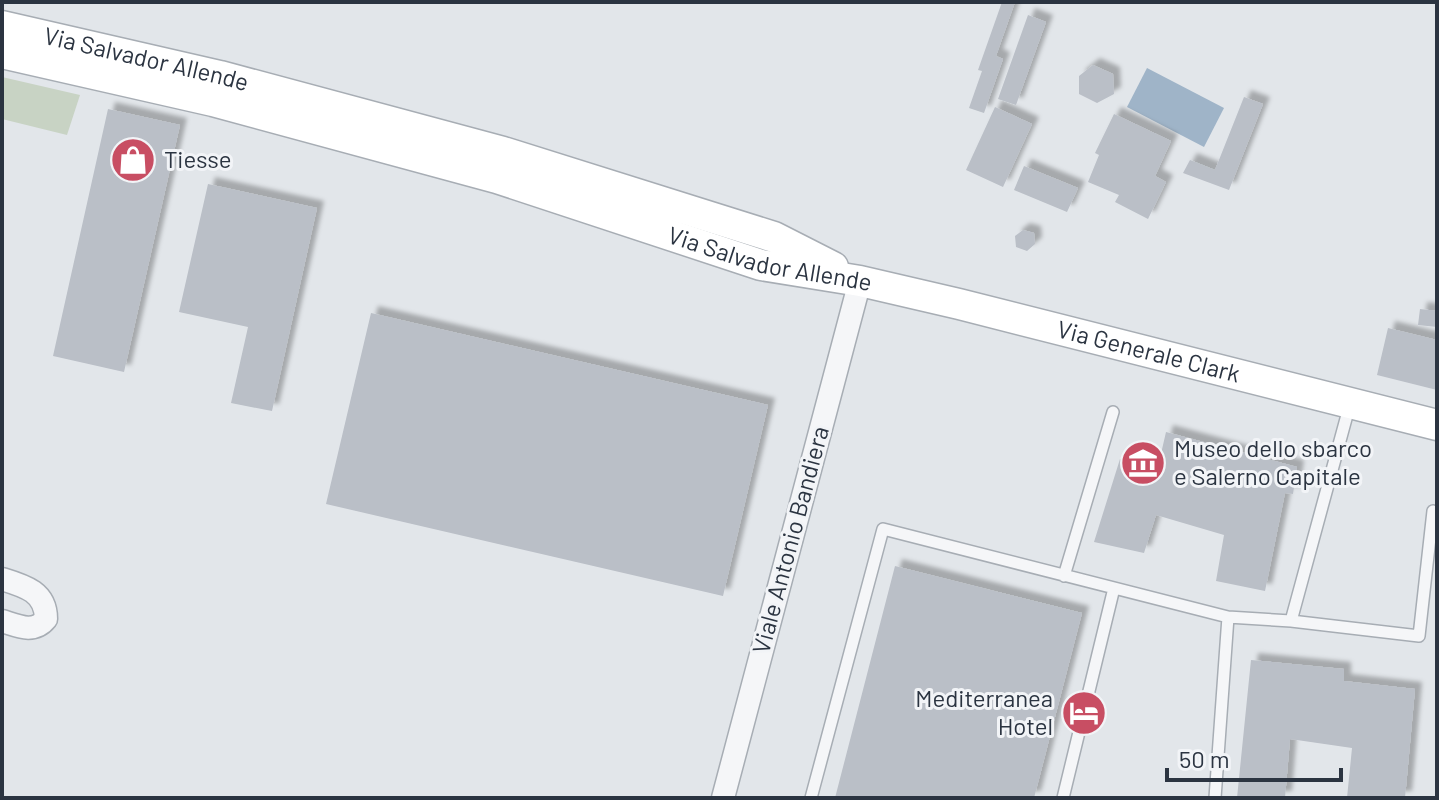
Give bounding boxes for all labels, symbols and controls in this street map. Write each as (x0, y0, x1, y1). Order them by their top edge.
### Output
street label: Via Salvador Allende (41, 20, 252, 96)
shop icon: Tiesse (109, 136, 157, 184)
place label: Tiesse (164, 144, 232, 173)
street label: Via Salvador Allende (665, 219, 875, 296)
street label: Via Generale Clark (1054, 313, 1243, 388)
street label: Viale Antonio Bandiera (745, 423, 834, 657)
place label: Museo dello sbarco e Salerno Capitale (1174, 433, 1372, 490)
museum icon: Museo dello sbarco e Salerno Capitale (1119, 439, 1167, 487)
place label: Mediterranea Hotel (915, 683, 1053, 740)
hotel icon: Mediterranea Hotel (1060, 689, 1108, 737)
scale bar (1167, 732, 1341, 782)
text: 50 m (1179, 744, 1230, 773)

